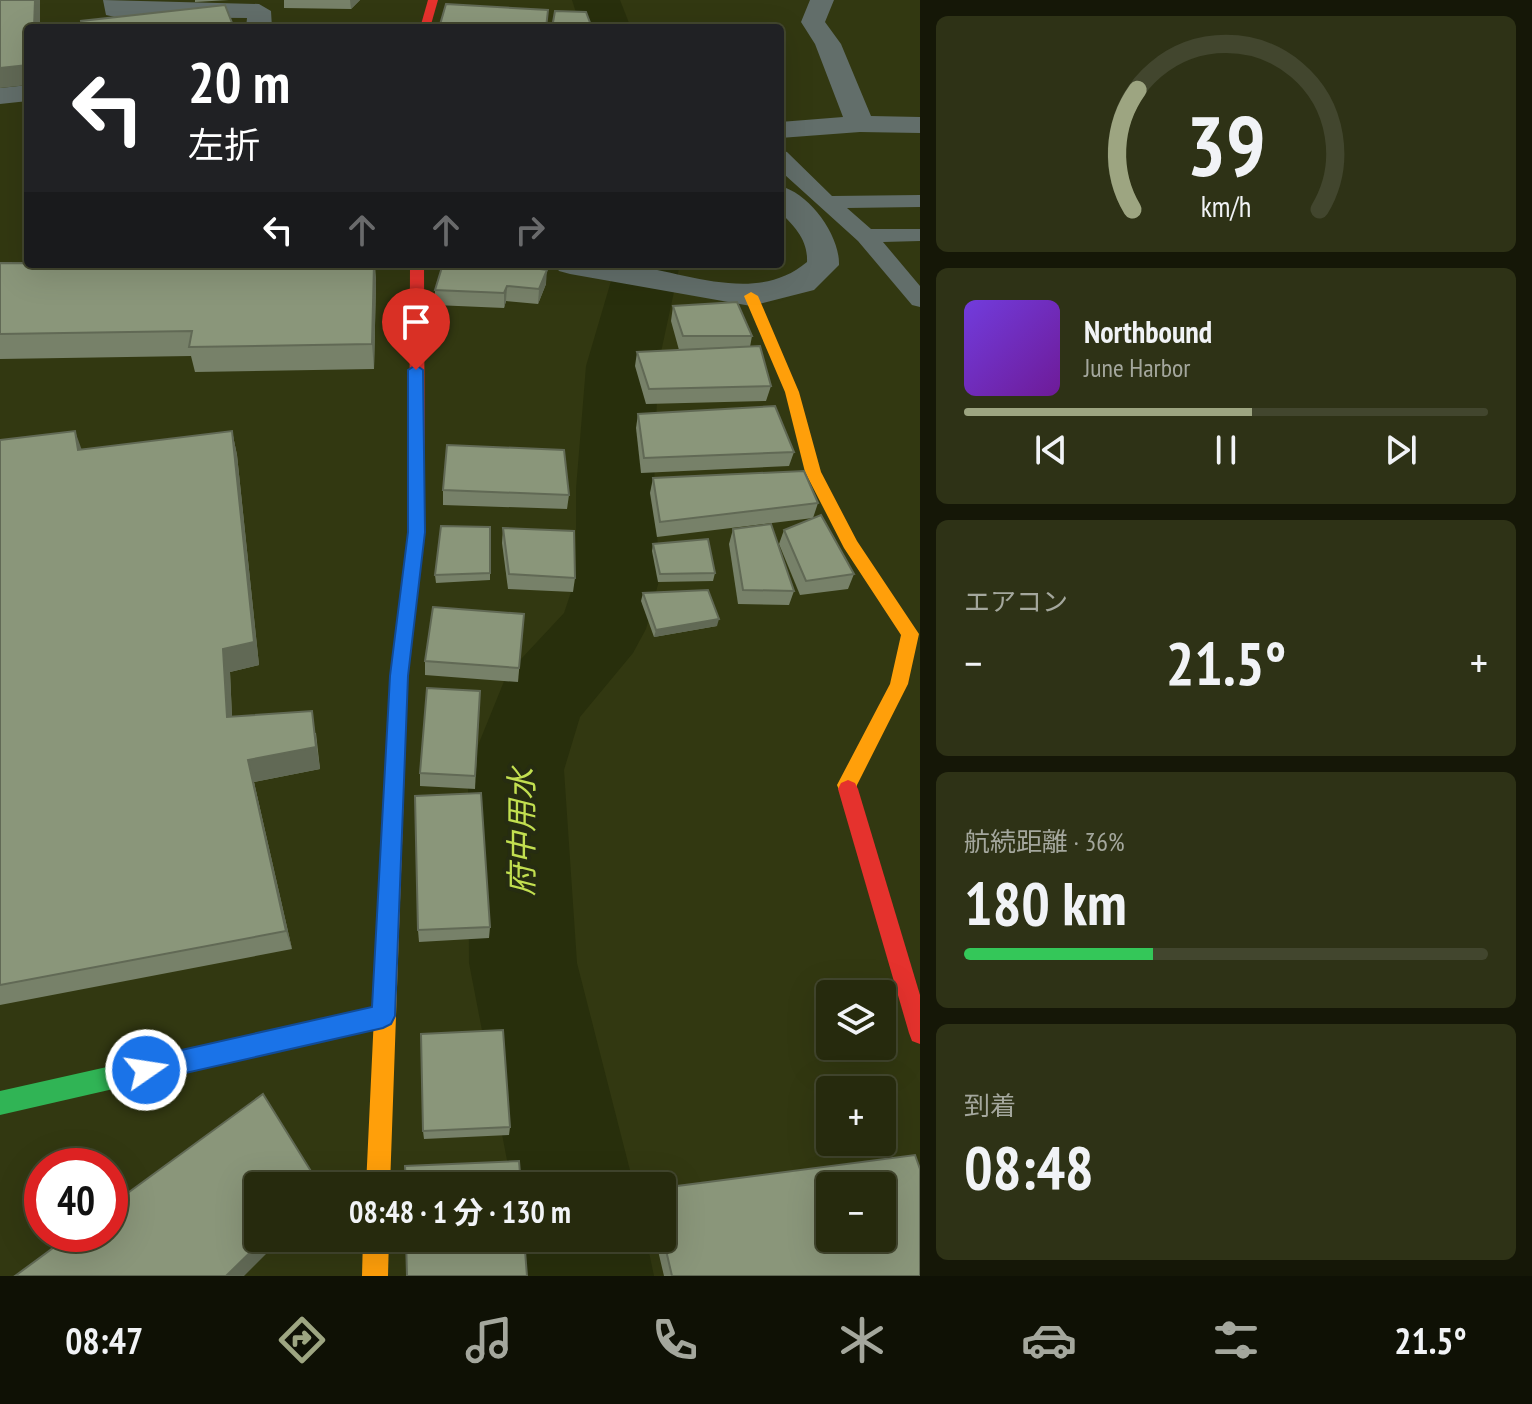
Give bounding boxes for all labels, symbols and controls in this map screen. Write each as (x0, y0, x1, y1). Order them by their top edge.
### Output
text: 20 m (188, 46, 290, 118)
icon: left (56, 56, 160, 160)
text: 39 (1186, 91, 1266, 199)
text: 左折 (188, 121, 260, 168)
text: km/h (1201, 188, 1251, 225)
icon: left (256, 208, 300, 252)
icon: ahead (340, 208, 384, 252)
icon: ahead (424, 208, 468, 252)
icon: right (508, 208, 552, 252)
pin (382, 288, 450, 370)
icon: arrive (394, 300, 438, 344)
text: Northbound (1084, 312, 1212, 351)
text: June Harbor (1084, 351, 1190, 384)
icon: previous (1029, 428, 1073, 472)
icon: pause (1204, 428, 1248, 472)
icon: next (1379, 428, 1423, 472)
text: エアコン (964, 585, 1068, 618)
text: 21.5° (1166, 624, 1286, 702)
text: − (964, 634, 982, 691)
text: + (1470, 634, 1488, 691)
water label: 府中用水 (500, 765, 542, 896)
text: 航続距離 · 36% (964, 825, 1125, 858)
text: 180 km (964, 864, 1127, 942)
map controls (816, 980, 896, 1252)
button: layers (816, 980, 896, 1060)
position arrow (104, 1028, 188, 1112)
button: + (816, 1076, 896, 1156)
text: 到着 (964, 1089, 1016, 1122)
text: 08:48 (964, 1128, 1094, 1206)
speed limit sign: 40 (24, 1148, 128, 1252)
button: − (816, 1172, 896, 1252)
text: 08:48 · 1 分 · 130 m (349, 1192, 571, 1231)
icon: directions (274, 1312, 330, 1368)
icon: music (461, 1312, 517, 1368)
icon: phone (647, 1312, 703, 1368)
icon: climate (834, 1312, 890, 1368)
icon: car (1021, 1312, 1077, 1368)
icon: filters (1208, 1312, 1264, 1368)
text: 08:47 (65, 1317, 143, 1364)
text: 21.5° (1394, 1317, 1467, 1364)

